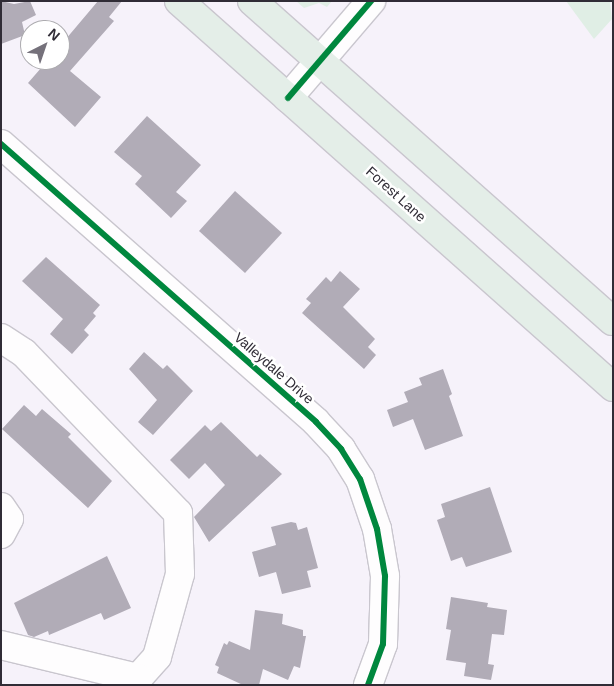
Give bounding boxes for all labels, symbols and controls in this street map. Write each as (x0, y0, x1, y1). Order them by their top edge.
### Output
north arrow (20, 20, 70, 70)
text: N (45, 25, 63, 44)
street label: Forest Lane (363, 163, 429, 225)
street label: Valleydale Drive (231, 329, 317, 407)

